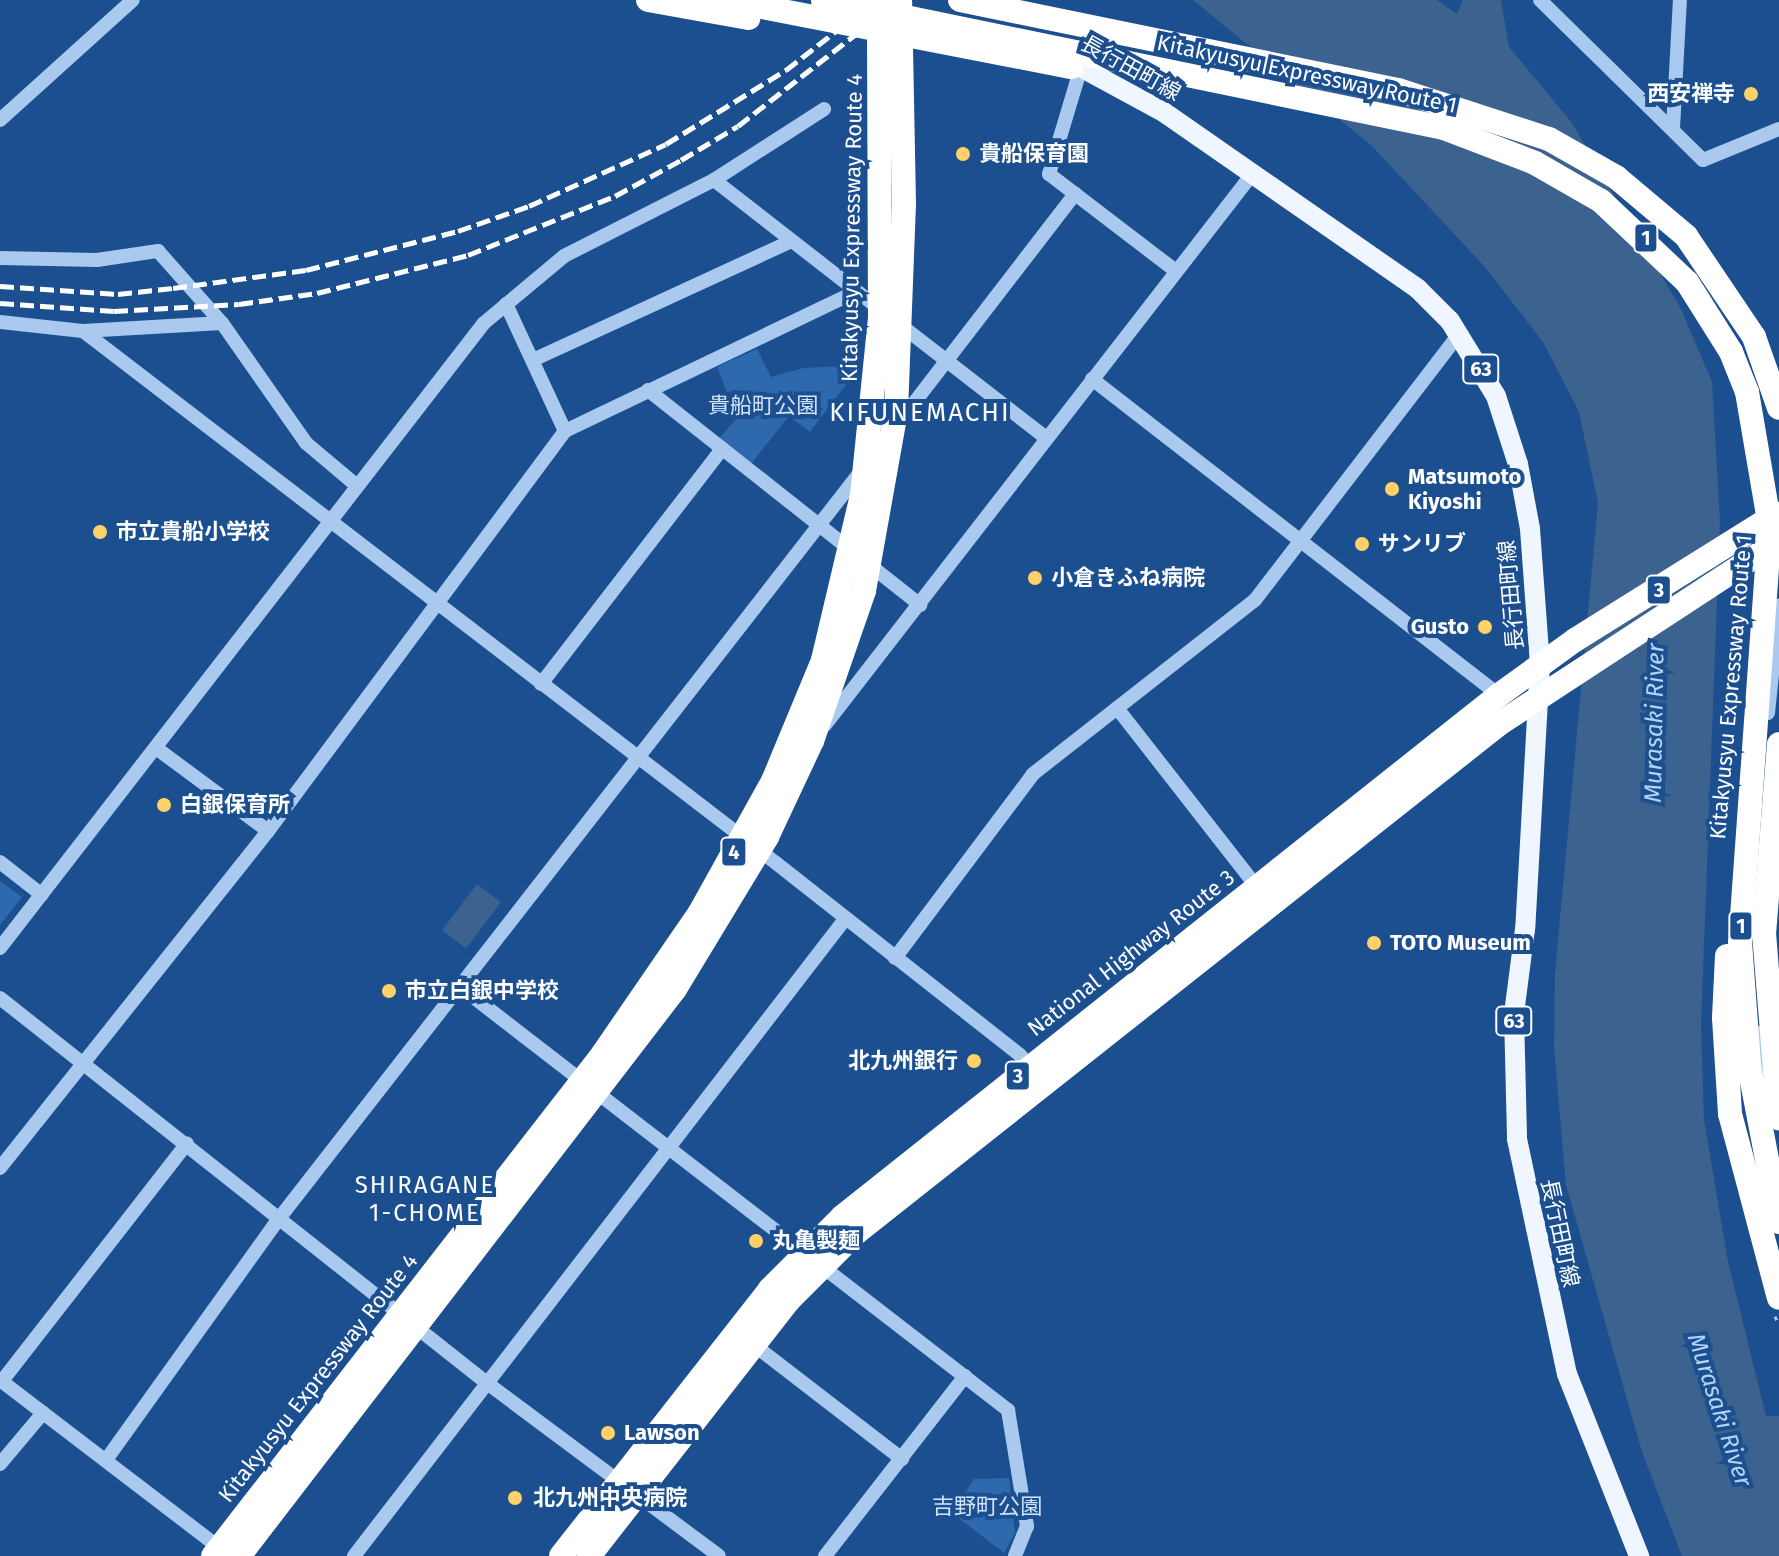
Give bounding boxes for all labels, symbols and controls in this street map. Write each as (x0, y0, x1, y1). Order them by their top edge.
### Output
street label: Kitakyusyu Expressway Route 1 (1155, 29, 1459, 119)
street label: 長行田町線 (1076, 30, 1186, 106)
street label: Kitakyusyu Expressway Route 4 (836, 74, 868, 382)
place label: 西安禅寺 (1647, 81, 1735, 107)
marker: 西安禅寺 (1742, 85, 1760, 103)
place label: 貴船保育園 (979, 141, 1089, 167)
marker: 貴船保育園 (954, 145, 972, 163)
road number: 1 (1632, 222, 1660, 254)
road number: 63 (1461, 353, 1501, 385)
park label: 貴船町公園 (708, 393, 818, 419)
district label: KIFUNEMACHI (829, 397, 1011, 429)
place label: Matsumoto Kiyoshi (1408, 463, 1521, 514)
marker: Matsumoto Kiyoshi (1383, 480, 1401, 498)
place label: 市立貴船小学校 (116, 519, 270, 545)
marker: 市立貴船小学校 (91, 523, 109, 541)
place label: サンリブ (1378, 531, 1466, 557)
street label: Kitakyusyu Expressway Route 1 (1705, 533, 1757, 841)
marker: サンリブ (1353, 535, 1371, 553)
street label: 長行田町線 (1493, 539, 1529, 651)
place label: 小倉きふね病院 (1051, 565, 1205, 591)
marker: 小倉きふね病院 (1026, 569, 1044, 587)
road number: 3 (1645, 574, 1673, 606)
place label: Gusto (1411, 614, 1469, 640)
marker: Gusto (1476, 618, 1494, 636)
water label: Murasaki River (1639, 643, 1671, 803)
place label: 白銀保育所 (180, 792, 290, 818)
marker: 白銀保育所 (155, 796, 173, 814)
road number: 4 (720, 836, 748, 868)
street label: National Highway Route 3 (1022, 864, 1240, 1042)
road number: 1 (1727, 910, 1755, 942)
place label: TOTO Museum (1390, 930, 1531, 956)
marker: TOTO Museum (1365, 934, 1383, 952)
place label: 市立白銀中学校 (405, 978, 559, 1004)
marker: 市立白銀中学校 (380, 982, 398, 1000)
road number: 63 (1494, 1005, 1534, 1037)
place label: 北九州銀行 (848, 1048, 958, 1074)
marker: 北九州銀行 (965, 1052, 983, 1070)
road number: 3 (1004, 1060, 1032, 1092)
district label: SHIRAGANE 1-CHOME (355, 1172, 495, 1228)
street label: 長行田町線 (1536, 1176, 1584, 1290)
place label: 丸亀製麺 (772, 1228, 860, 1254)
marker: 丸亀製麺 (747, 1232, 765, 1250)
street label: Kitakyusyu Expressway Route 4 (213, 1248, 423, 1508)
water label: Murasaki River (1681, 1330, 1757, 1490)
place label: Lawson (624, 1420, 700, 1446)
marker: Lawson (599, 1424, 617, 1442)
place label: 北九州中央病院 (533, 1485, 687, 1511)
marker: 北九州中央病院 (504, 1487, 526, 1509)
park label: 吉野町公園 (932, 1494, 1042, 1520)

